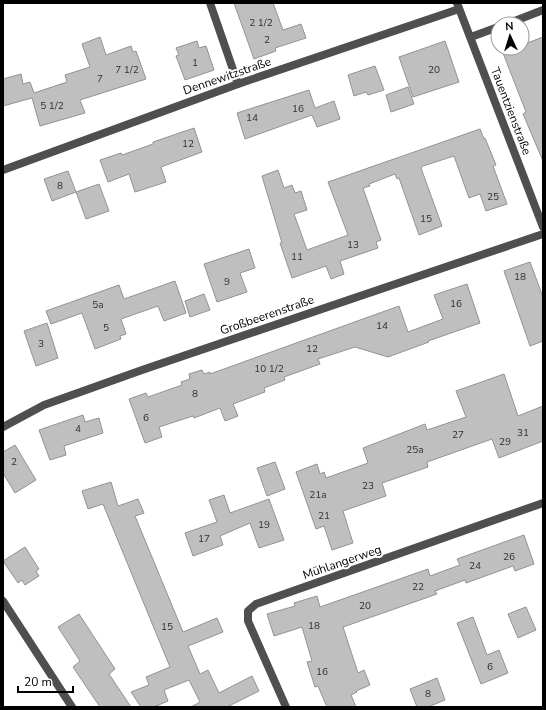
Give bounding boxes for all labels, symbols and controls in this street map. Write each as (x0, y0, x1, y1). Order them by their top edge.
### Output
house number: 2 1/2 (249, 16, 273, 30)
north arrow (490, 16, 530, 56)
text: N (505, 19, 514, 34)
house number: 2 (264, 33, 270, 47)
street label: Dennewitzstraße (181, 53, 273, 99)
house number: 1 (192, 56, 198, 70)
house number: 7 1/2 (115, 63, 139, 77)
house number: 20 (428, 63, 440, 77)
street label: Tauentzienstraße (487, 65, 535, 157)
house number: 7 (97, 72, 103, 86)
house number: 5 1/2 (40, 99, 64, 113)
house number: 16 (292, 102, 304, 116)
house number: 14 (246, 111, 258, 125)
house number: 12 (182, 137, 194, 151)
house number: 8 (57, 179, 63, 193)
house number: 25 (487, 190, 499, 204)
house number: 15 (420, 212, 432, 226)
house number: 13 (347, 238, 359, 252)
house number: 11 (291, 250, 303, 264)
house number: 18 (514, 270, 526, 284)
house number: 9 (224, 275, 230, 289)
street label: Großbeerenstraße (218, 291, 316, 339)
house number: 16 (450, 297, 462, 311)
house number: 5a (92, 298, 104, 312)
house number: 14 (376, 319, 388, 333)
house number: 5 (103, 321, 109, 335)
house number: 3 (38, 337, 44, 351)
house number: 12 (306, 342, 318, 356)
house number: 10 1/2 (254, 362, 284, 376)
house number: 8 (192, 387, 198, 401)
house number: 6 (143, 411, 149, 425)
house number: 4 (75, 422, 81, 436)
house number: 31 (517, 426, 529, 440)
house number: 27 (452, 428, 464, 442)
house number: 29 (499, 435, 511, 449)
house number: 25a (406, 443, 424, 457)
house number: 2 (11, 455, 17, 469)
house number: 23 (362, 479, 374, 493)
house number: 21a (309, 488, 327, 502)
house number: 21 (318, 509, 330, 523)
house number: 19 (258, 518, 270, 532)
house number: 17 (198, 532, 210, 546)
street label: Mühlangerweg (301, 541, 383, 583)
house number: 26 (503, 550, 515, 564)
house number: 24 (469, 559, 481, 573)
house number: 22 (412, 580, 424, 594)
house number: 20 (359, 599, 371, 613)
house number: 18 (308, 619, 320, 633)
house number: 15 (161, 620, 173, 634)
house number: 6 (487, 660, 493, 674)
house number: 16 (316, 665, 328, 679)
scale bar (18, 668, 73, 694)
text: 20 m (24, 674, 52, 690)
house number: 8 (425, 687, 431, 701)

